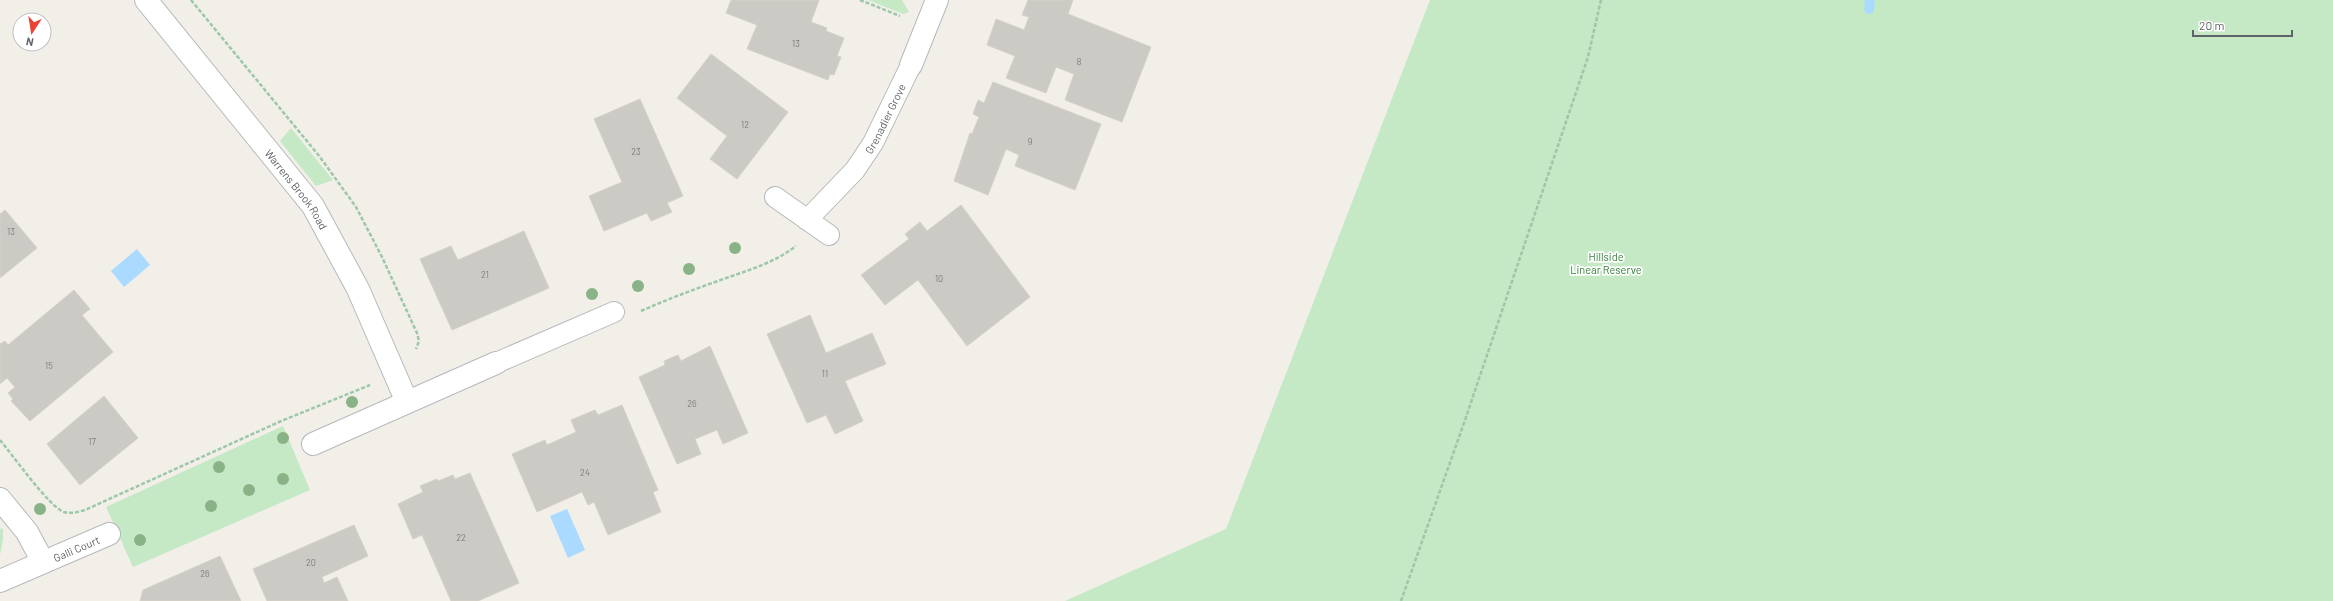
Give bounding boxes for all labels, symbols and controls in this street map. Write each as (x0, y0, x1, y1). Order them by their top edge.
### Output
north arrow (12, 12, 52, 52)
scale bar (2193, 12, 2292, 38)
text: 20 m (2199, 18, 2225, 32)
text: N (25, 35, 35, 49)
house number: 13 (792, 38, 800, 49)
house number: 8 (1077, 56, 1082, 67)
street label: Grenadier Grove (861, 81, 908, 156)
house number: 12 (741, 119, 749, 130)
house number: 9 (1028, 136, 1033, 147)
street label: Warrens Brook Road (263, 146, 331, 231)
house number: 23 (631, 146, 641, 157)
house number: 13 (7, 226, 15, 237)
park label: Hillside Linear Reserve (1570, 250, 1642, 276)
house number: 21 (481, 269, 489, 280)
house number: 10 (935, 273, 943, 284)
house number: 15 (45, 360, 53, 371)
house number: 11 (822, 368, 828, 379)
house number: 26 (687, 398, 697, 409)
house number: 17 (88, 436, 96, 447)
house number: 24 (580, 467, 590, 478)
street label: Galli Court (51, 532, 101, 564)
house number: 22 (456, 532, 466, 543)
house number: 20 (306, 557, 316, 568)
house number: 26 (200, 568, 210, 579)

